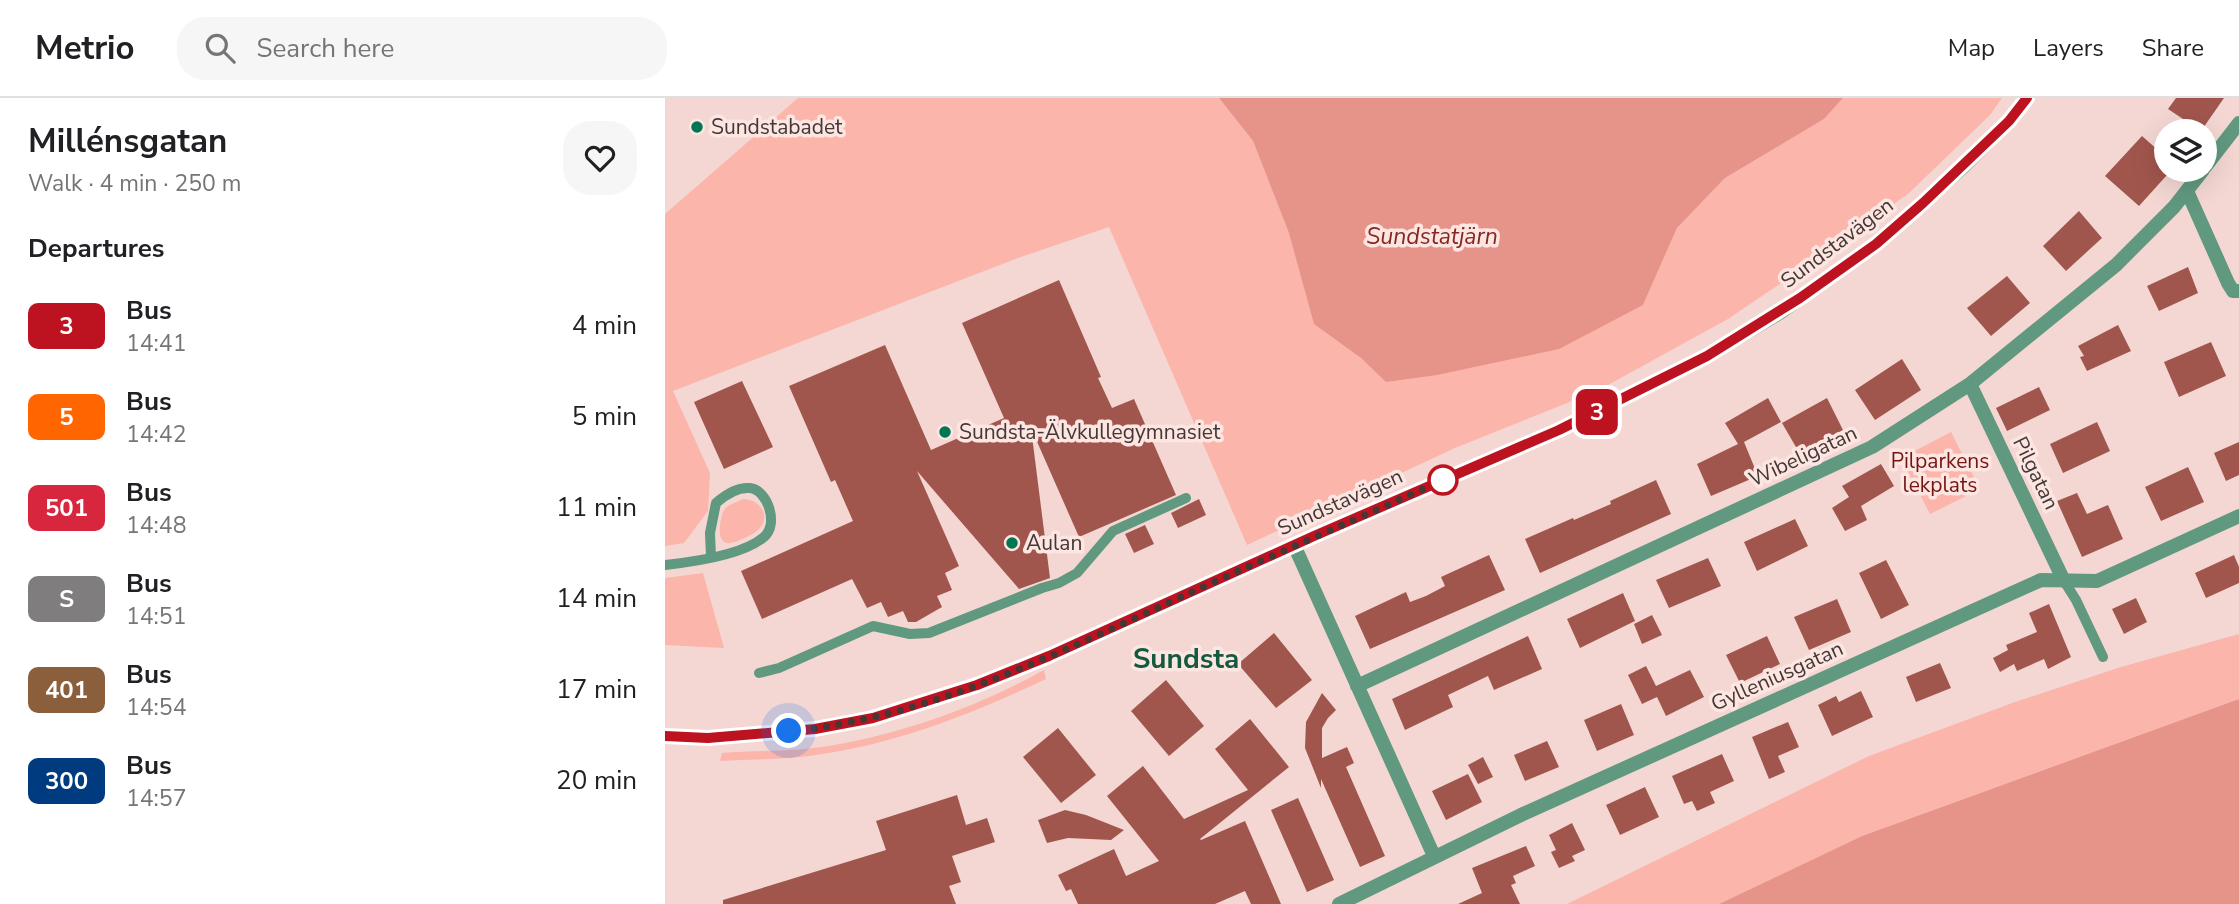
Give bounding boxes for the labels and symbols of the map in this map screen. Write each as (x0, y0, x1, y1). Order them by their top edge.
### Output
place label: Sundstabadet (711, 113, 843, 141)
marker: Sundstabadet (689, 119, 705, 135)
street label: Sundstavägen (1775, 191, 1899, 295)
water label: Sundstatjärn (1366, 221, 1498, 252)
line badge: 3 (1574, 389, 1620, 435)
place label: Sundsta-Älvkullegymnasiet (959, 418, 1221, 446)
street label: Wibeligatan (1744, 419, 1862, 493)
marker: Sundsta-Älvkullegymnasiet (937, 424, 953, 440)
street label: Pilgatan (2006, 432, 2066, 514)
park label: Pilparkens lekplats (1891, 447, 1989, 499)
street label: Sundstavägen (1273, 462, 1407, 542)
unlabelled marker (1428, 465, 1458, 495)
place label: Aulan (1026, 529, 1082, 557)
marker: Aulan (1004, 535, 1020, 551)
street label: Gylleniusgatan (1706, 634, 1848, 718)
district label: Sundsta (1133, 640, 1239, 678)
your location (771, 713, 806, 748)

